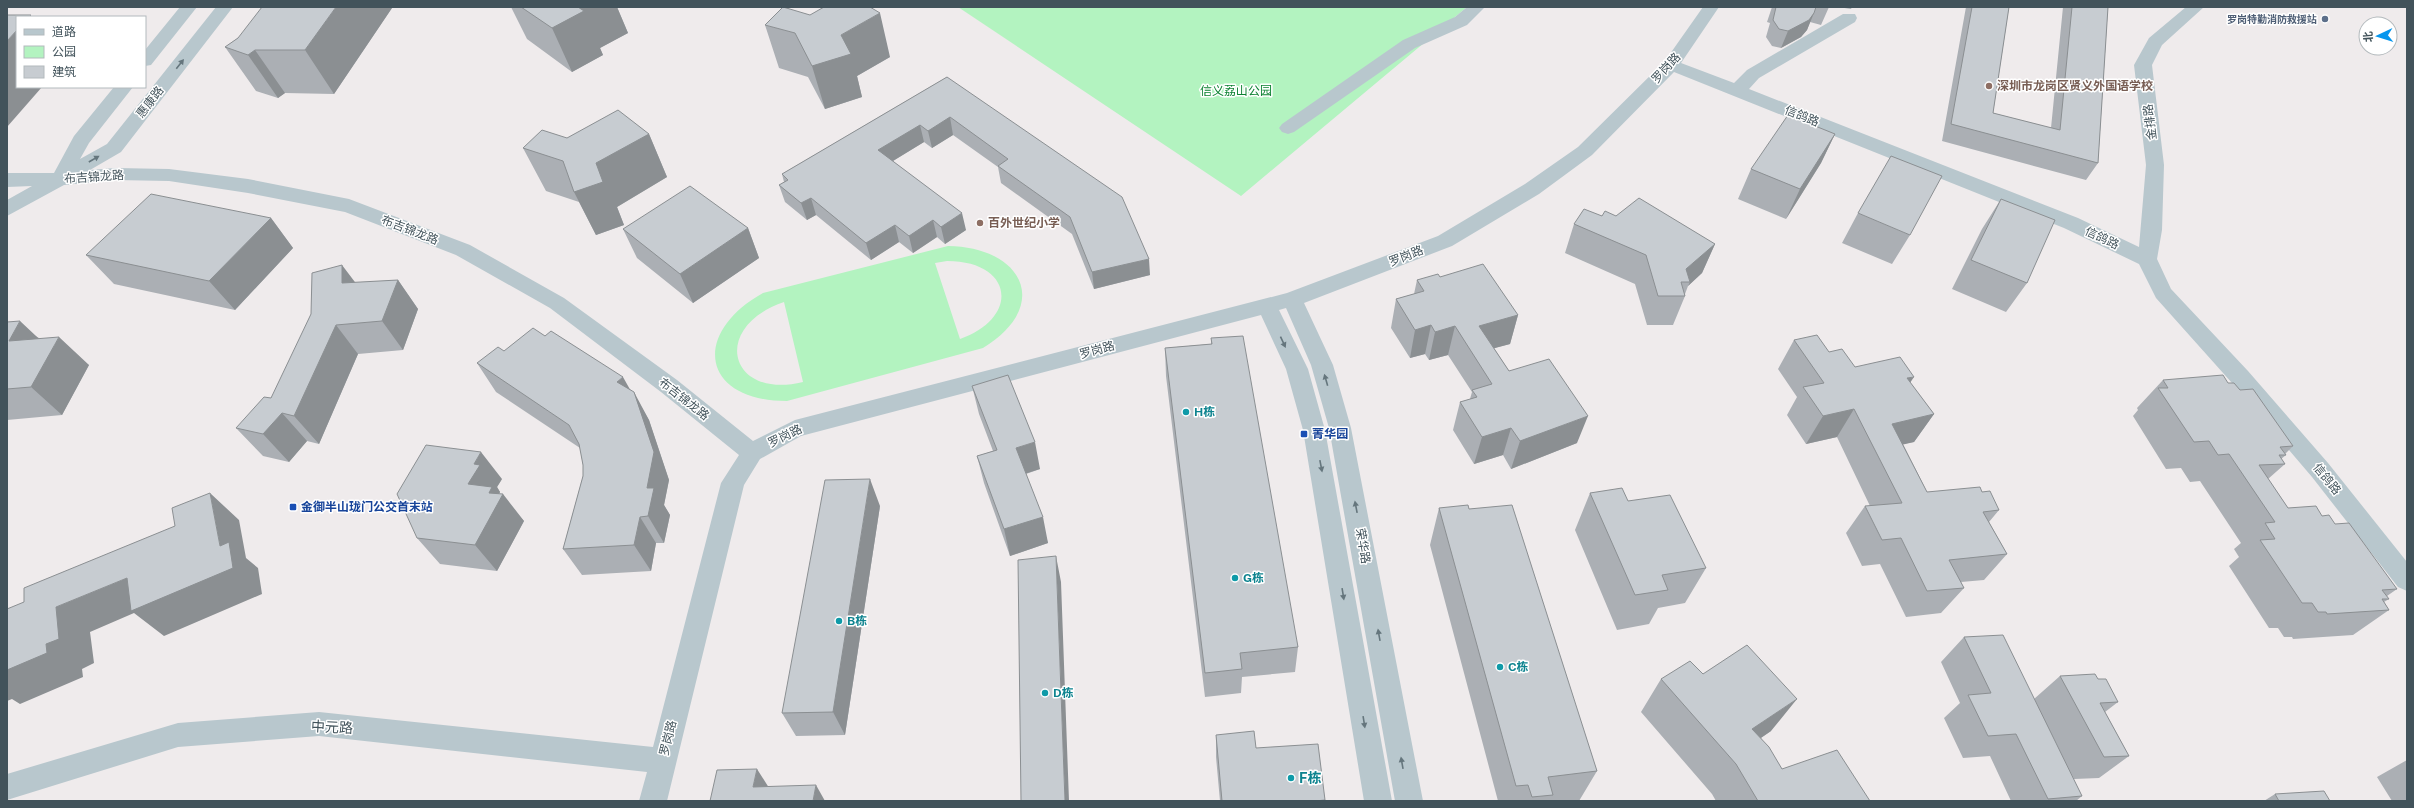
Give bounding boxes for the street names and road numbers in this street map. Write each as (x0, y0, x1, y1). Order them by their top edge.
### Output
street label: 罗岗路 (1649, 50, 1683, 86)
street label: 惠康路 (133, 84, 167, 120)
street label: 信鸽路 (1783, 103, 1821, 129)
street label: 金排路 (2141, 103, 2159, 141)
street label: 布吉锦龙路 (64, 168, 124, 186)
street label: 布吉锦龙路 (379, 213, 441, 247)
street label: 信鸽路 (2083, 224, 2121, 252)
street label: 罗岗路 (1387, 243, 1425, 269)
street label: 罗岗路 (1078, 339, 1116, 361)
street label: 布吉锦龙路 (656, 375, 712, 423)
street label: 罗岗路 (766, 422, 804, 450)
street label: 信鸽路 (2310, 461, 2344, 497)
street label: 荣华路 (1353, 527, 1373, 565)
street label: 中元路 (311, 718, 353, 736)
street label: 罗岗路 (657, 719, 679, 757)

